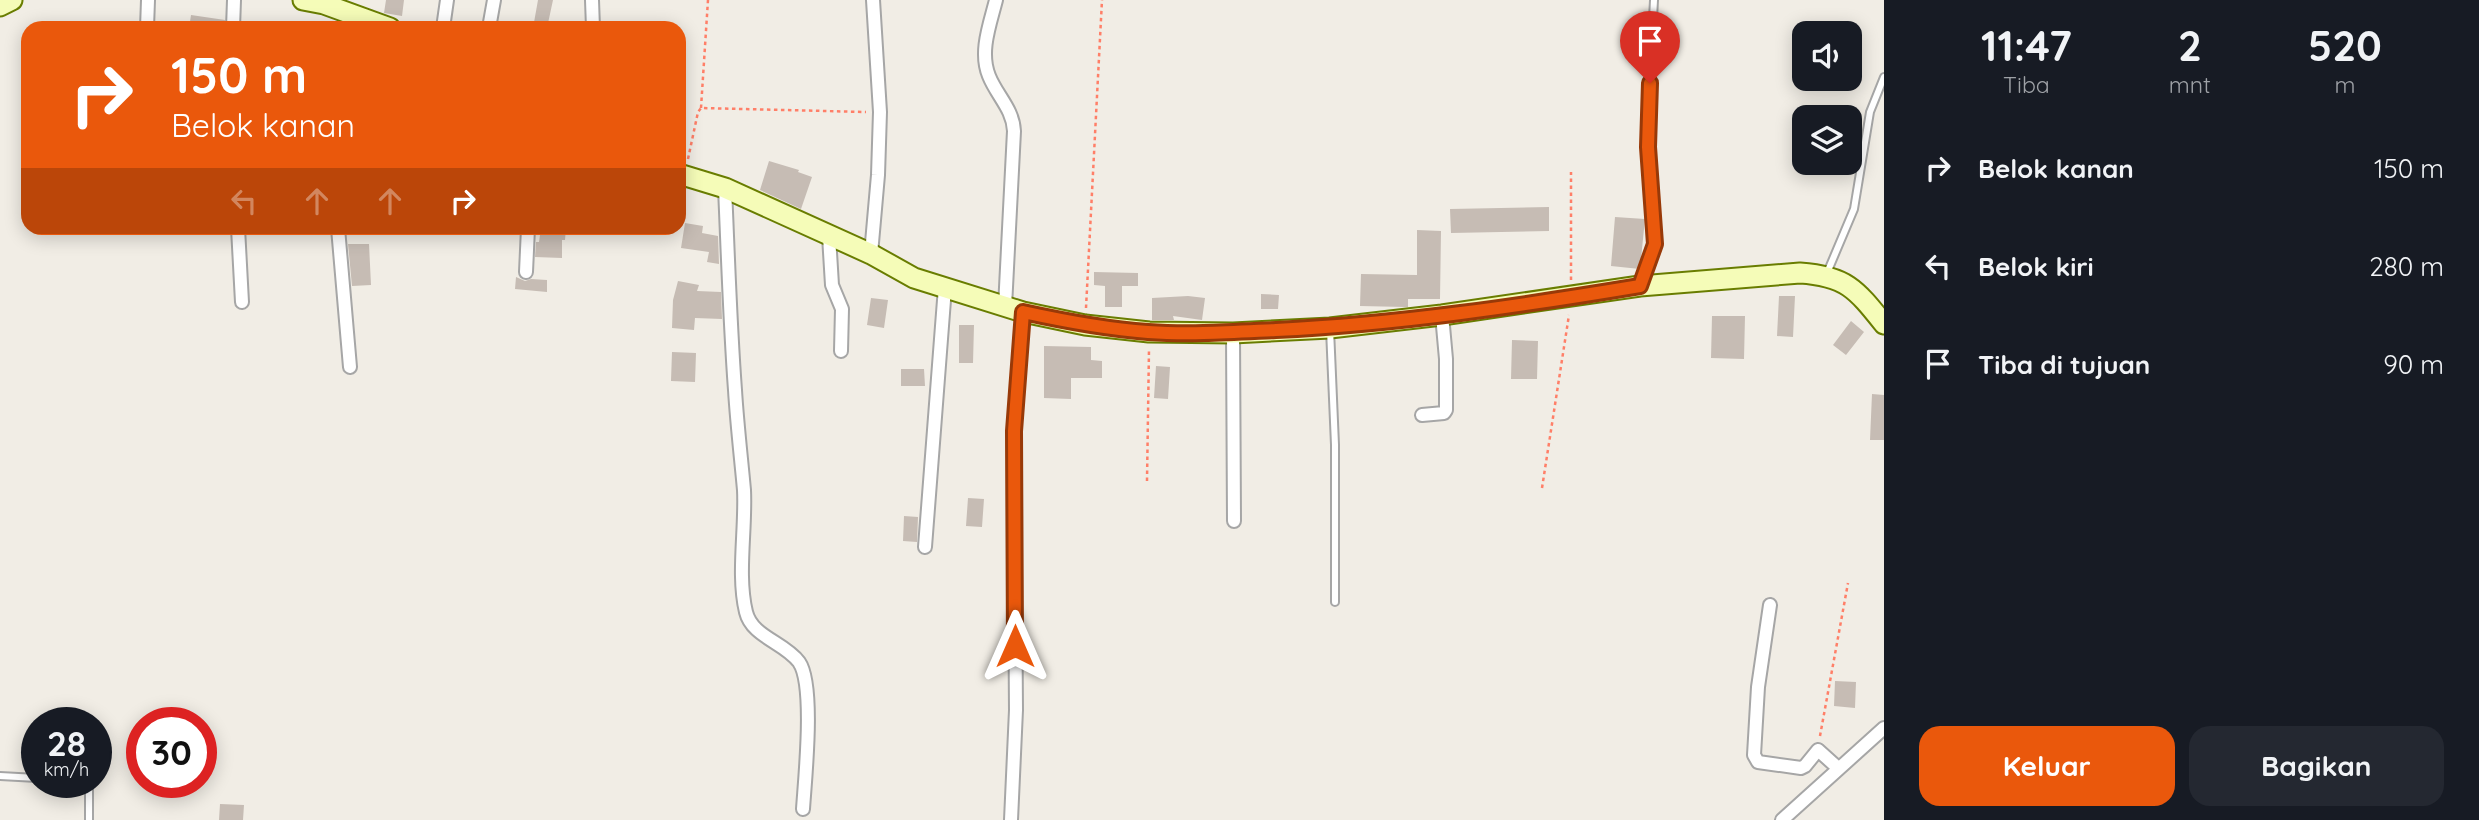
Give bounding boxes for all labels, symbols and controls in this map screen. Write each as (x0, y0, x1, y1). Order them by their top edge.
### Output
pin (1620, 11, 1680, 83)
text: 11:47 (1981, 19, 2072, 72)
text: 2 (2178, 19, 2202, 72)
text: 520 (2308, 19, 2382, 72)
map controls (1792, 21, 1862, 175)
button: sound (1792, 21, 1862, 91)
icon: arrive (1631, 22, 1669, 60)
text: 150 m (171, 44, 307, 105)
icon: right (56, 49, 147, 140)
text: Tiba (2003, 70, 2050, 99)
text: mnt (2169, 70, 2211, 99)
text: m (2334, 70, 2355, 99)
text: Belok kanan (171, 105, 355, 145)
button: layers (1792, 105, 1862, 175)
icon: right (1919, 149, 1957, 187)
text: Belok kanan (1978, 152, 2134, 185)
text: 150 m (2374, 152, 2444, 185)
icon: left (225, 182, 263, 220)
icon: ahead (298, 182, 336, 220)
icon: ahead (371, 182, 409, 220)
icon: right (444, 182, 482, 220)
icon: left (1919, 247, 1957, 285)
text: Belok kiri (1978, 250, 2094, 283)
text: 280 m (2369, 250, 2444, 283)
icon: arrive (1919, 345, 1957, 383)
text: Tiba di tujuan (1978, 348, 2150, 381)
text: 90 m (2383, 348, 2444, 381)
position arrow (978, 609, 1052, 683)
speed limit sign: 30 (126, 707, 217, 798)
text: 28 (47, 721, 86, 765)
button: Keluar (1919, 726, 2175, 806)
button: Bagikan (2189, 726, 2444, 806)
text: km/h (44, 758, 89, 781)

